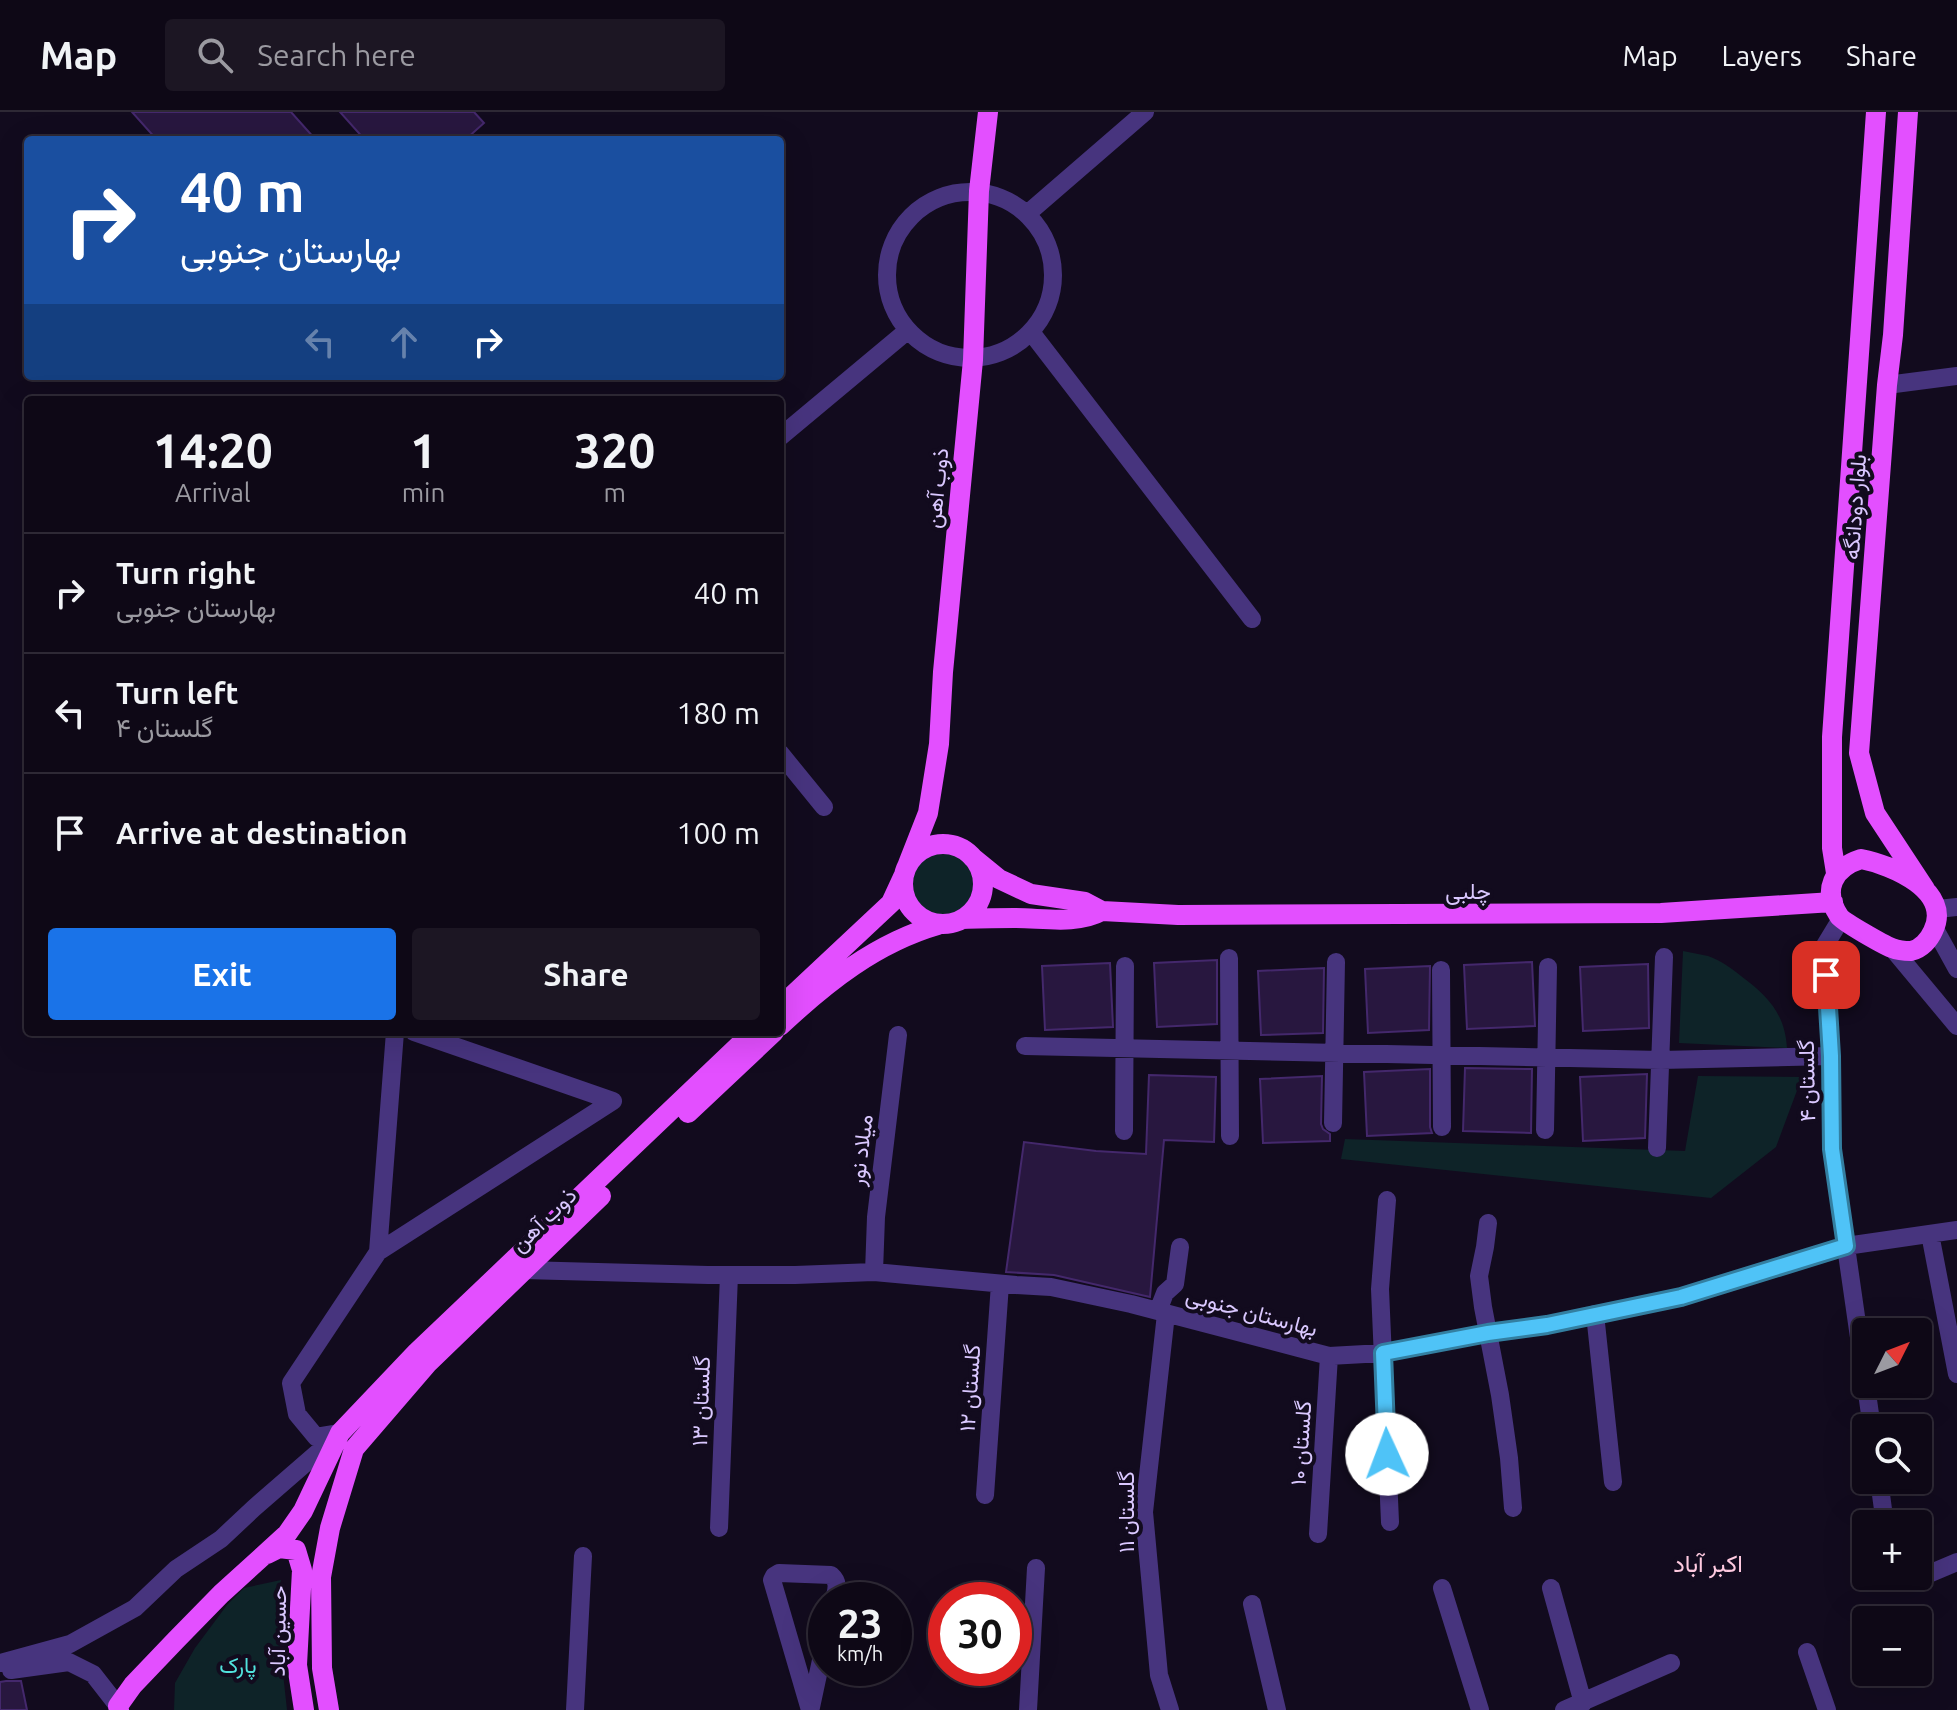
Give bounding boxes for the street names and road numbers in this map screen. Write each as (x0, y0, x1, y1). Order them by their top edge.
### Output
street label: ذوب آهن (919, 446, 955, 530)
street label: بلوار دودانگه (1838, 453, 1872, 561)
street label: چلبی (1445, 878, 1491, 906)
street label: گلستان ۴ (1793, 1040, 1820, 1122)
street label: میلاد نور (843, 1113, 879, 1189)
street label: ذوب آهن (505, 1182, 582, 1258)
street label: بهارستان جنوبی (1183, 1281, 1321, 1343)
street label: گلستان ۱۲ (953, 1343, 986, 1432)
street label: گلستان ۱۳ (686, 1355, 715, 1447)
street label: گلستان ۱۰ (1285, 1399, 1316, 1486)
street label: گلستان ۱۱ (1113, 1471, 1139, 1553)
street label: حسین آباد (264, 1585, 292, 1677)

